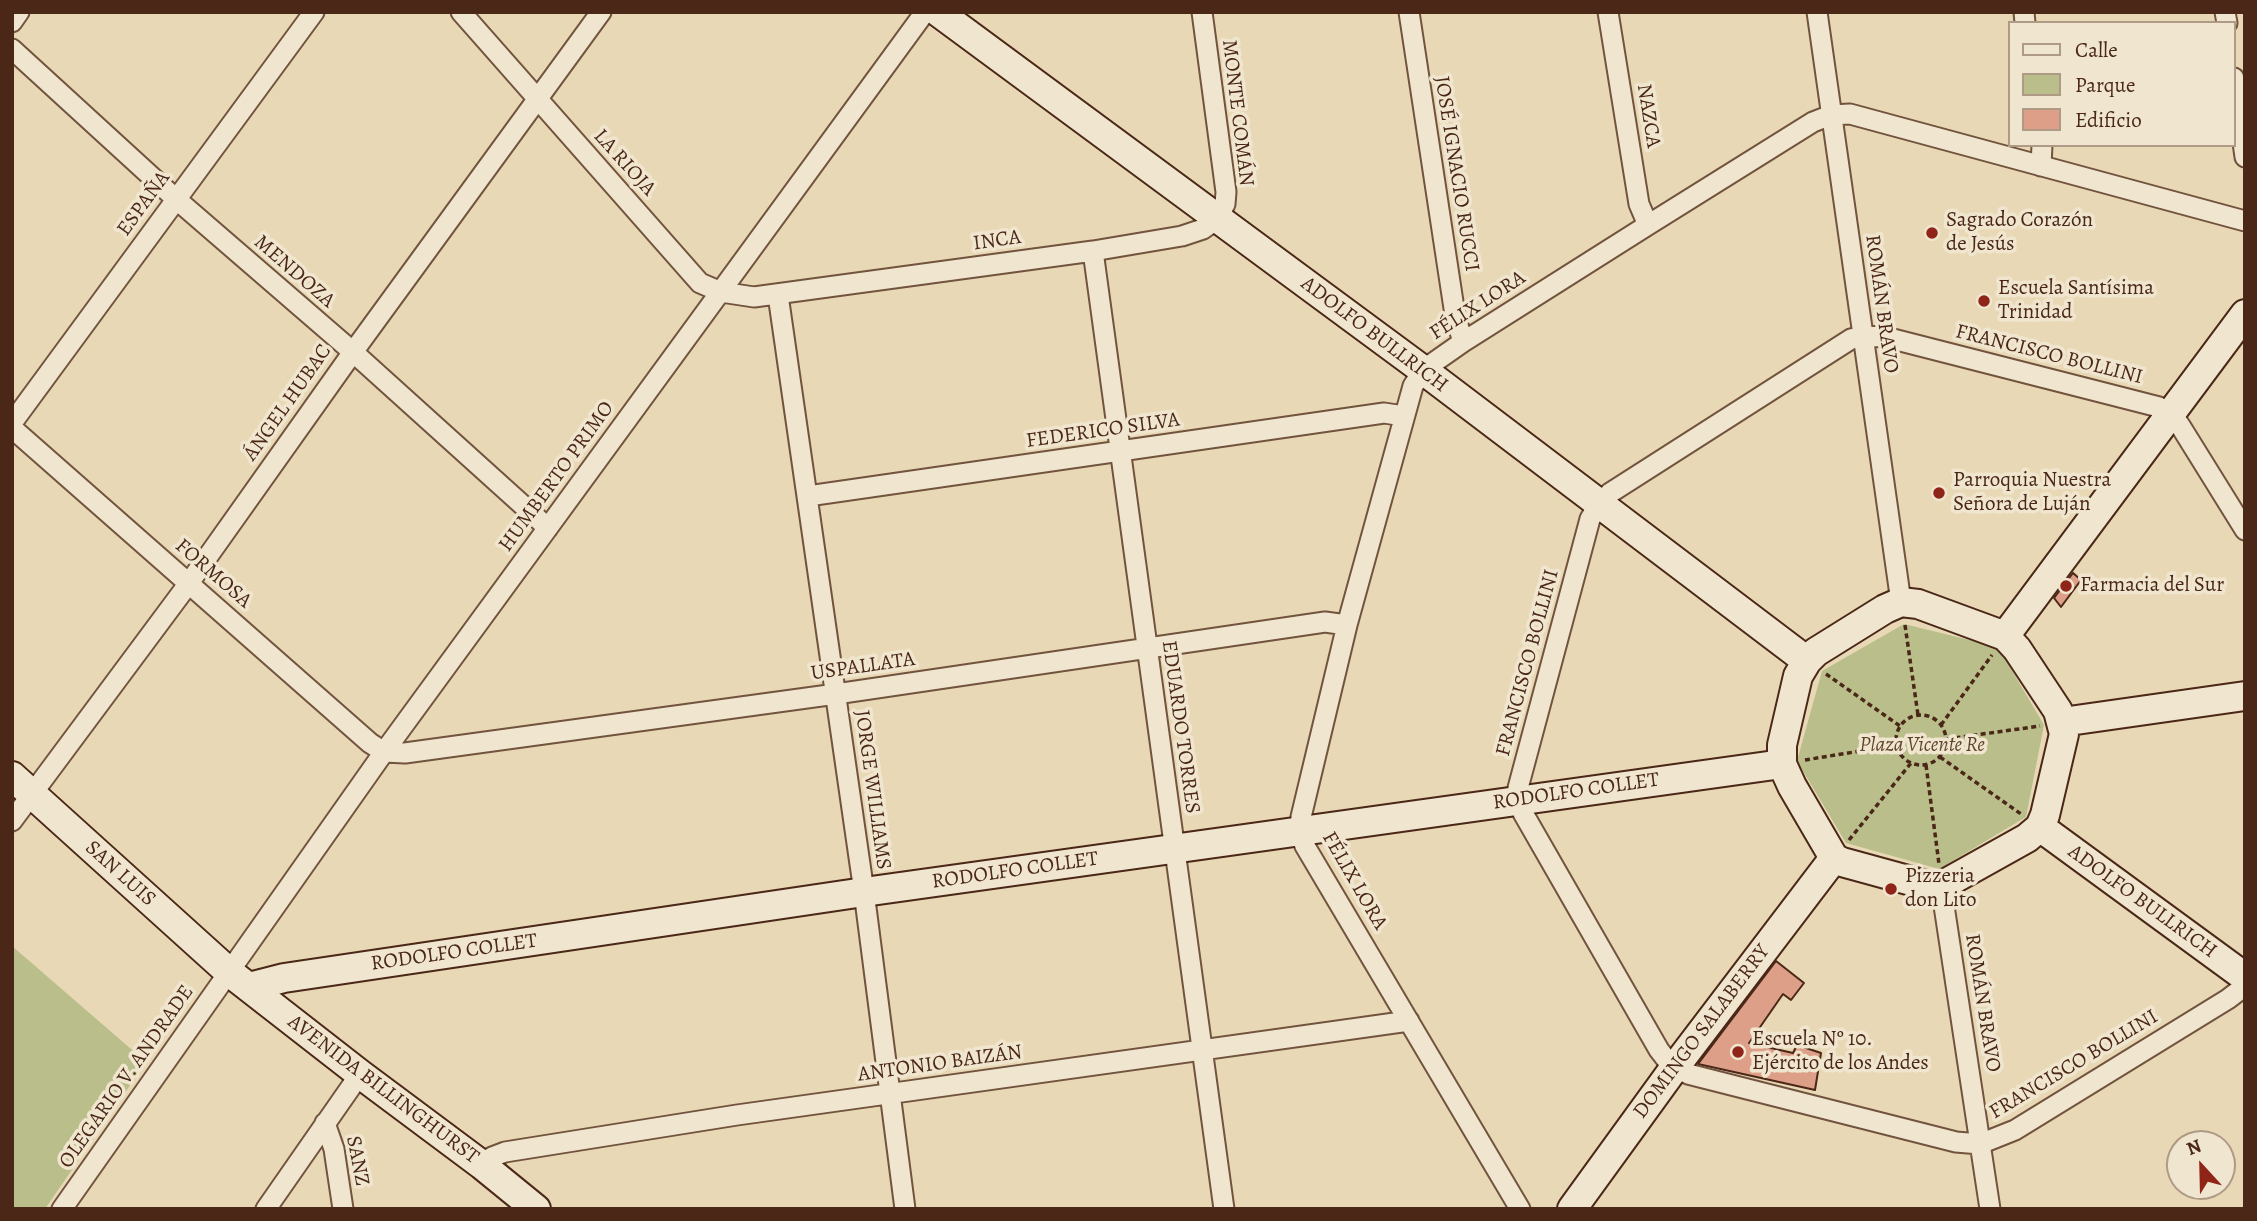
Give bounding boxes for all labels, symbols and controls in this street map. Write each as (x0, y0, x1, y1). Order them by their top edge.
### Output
legend (2008, 21, 2236, 147)
text: Calle (2075, 36, 2118, 64)
street label: MONTE COMÁN (1216, 38, 1258, 188)
text: Parque (2075, 71, 2135, 99)
street label: JOSÉ IGNACIO RUCCI (1428, 75, 1484, 273)
street label: NAZCA (1631, 82, 1665, 150)
text: Edificio (2075, 106, 2142, 134)
street label: LA RIOJA (587, 124, 661, 202)
street label: ESPAÑA (112, 167, 176, 241)
place label: Sagrado Corazón de Jesús (1946, 208, 2093, 258)
street label: INCA (971, 225, 1023, 257)
marker: Sagrado Corazón de Jesús (1924, 225, 1940, 241)
street label: MENDOZA (248, 230, 340, 314)
street label: ROMÁN BRAVO (1859, 233, 1903, 375)
street label: FÉLIX LORA (1425, 266, 1531, 346)
street label: ADOLFO BULLRICH (1295, 271, 1453, 399)
place label: Escuela Santísima Trinidad (1998, 276, 2154, 326)
marker: Escuela Santísima Trinidad (1976, 293, 1992, 309)
street label: FRANCISCO BOLLINI (1953, 320, 2145, 390)
street label: ÁNGEL HUBAC (239, 340, 337, 466)
street label: HUMBERTO PRIMO (494, 397, 620, 557)
street label: FEDERICO SILVA (1024, 408, 1182, 454)
place label: Parroquia Nuestra Señora de Luján (1953, 468, 2111, 518)
marker: Parroquia Nuestra Señora de Luján (1931, 485, 1947, 501)
street label: FORMOSA (169, 534, 257, 614)
street label: FRANCISCO BOLLINI (1491, 567, 1565, 759)
place label: Farmacia del Sur (2080, 573, 2224, 599)
marker: Farmacia del Sur (2058, 578, 2074, 594)
street label: EDUARDO TORRES (1155, 639, 1205, 815)
street label: USPALLATA (809, 647, 917, 687)
street label: JORGE WILLIAMS (848, 709, 896, 871)
park label: Plaza Vicente Re (1859, 733, 1985, 759)
street label: RODOLFO COLLET (1491, 768, 1661, 816)
street label: FÉLIX LORA (1316, 827, 1392, 935)
street label: SAN LUIS (79, 836, 161, 912)
street label: ADOLFO BULLRICH (2063, 840, 2221, 964)
street label: RODOLFO COLLET (930, 847, 1100, 895)
place label: Pizzeria don Lito (1905, 864, 1976, 914)
marker: Pizzeria don Lito (1883, 881, 1899, 897)
street label: RODOLFO COLLET (369, 929, 539, 977)
street label: ROMÁN BRAVO (1959, 932, 2005, 1074)
street label: DOMINGO SALABERRY (1628, 940, 1776, 1124)
street label: OLEGARIO V. ANDRADE (54, 981, 200, 1173)
street label: FRANCISCO BOLLINI (1985, 1005, 2163, 1125)
street label: AVENIDA BILLINGHURST (282, 1010, 484, 1170)
place label: Escuela Nº 10. Ejército de los Andes (1752, 1027, 1929, 1077)
street label: ANTONIO BAIZÁN (856, 1040, 1024, 1088)
marker: Escuela Nº 10. Ejército de los Andes (1730, 1044, 1746, 1060)
north arrow (2166, 1130, 2236, 1200)
text: N (2183, 1133, 2205, 1162)
street label: SANZ (340, 1134, 374, 1188)

